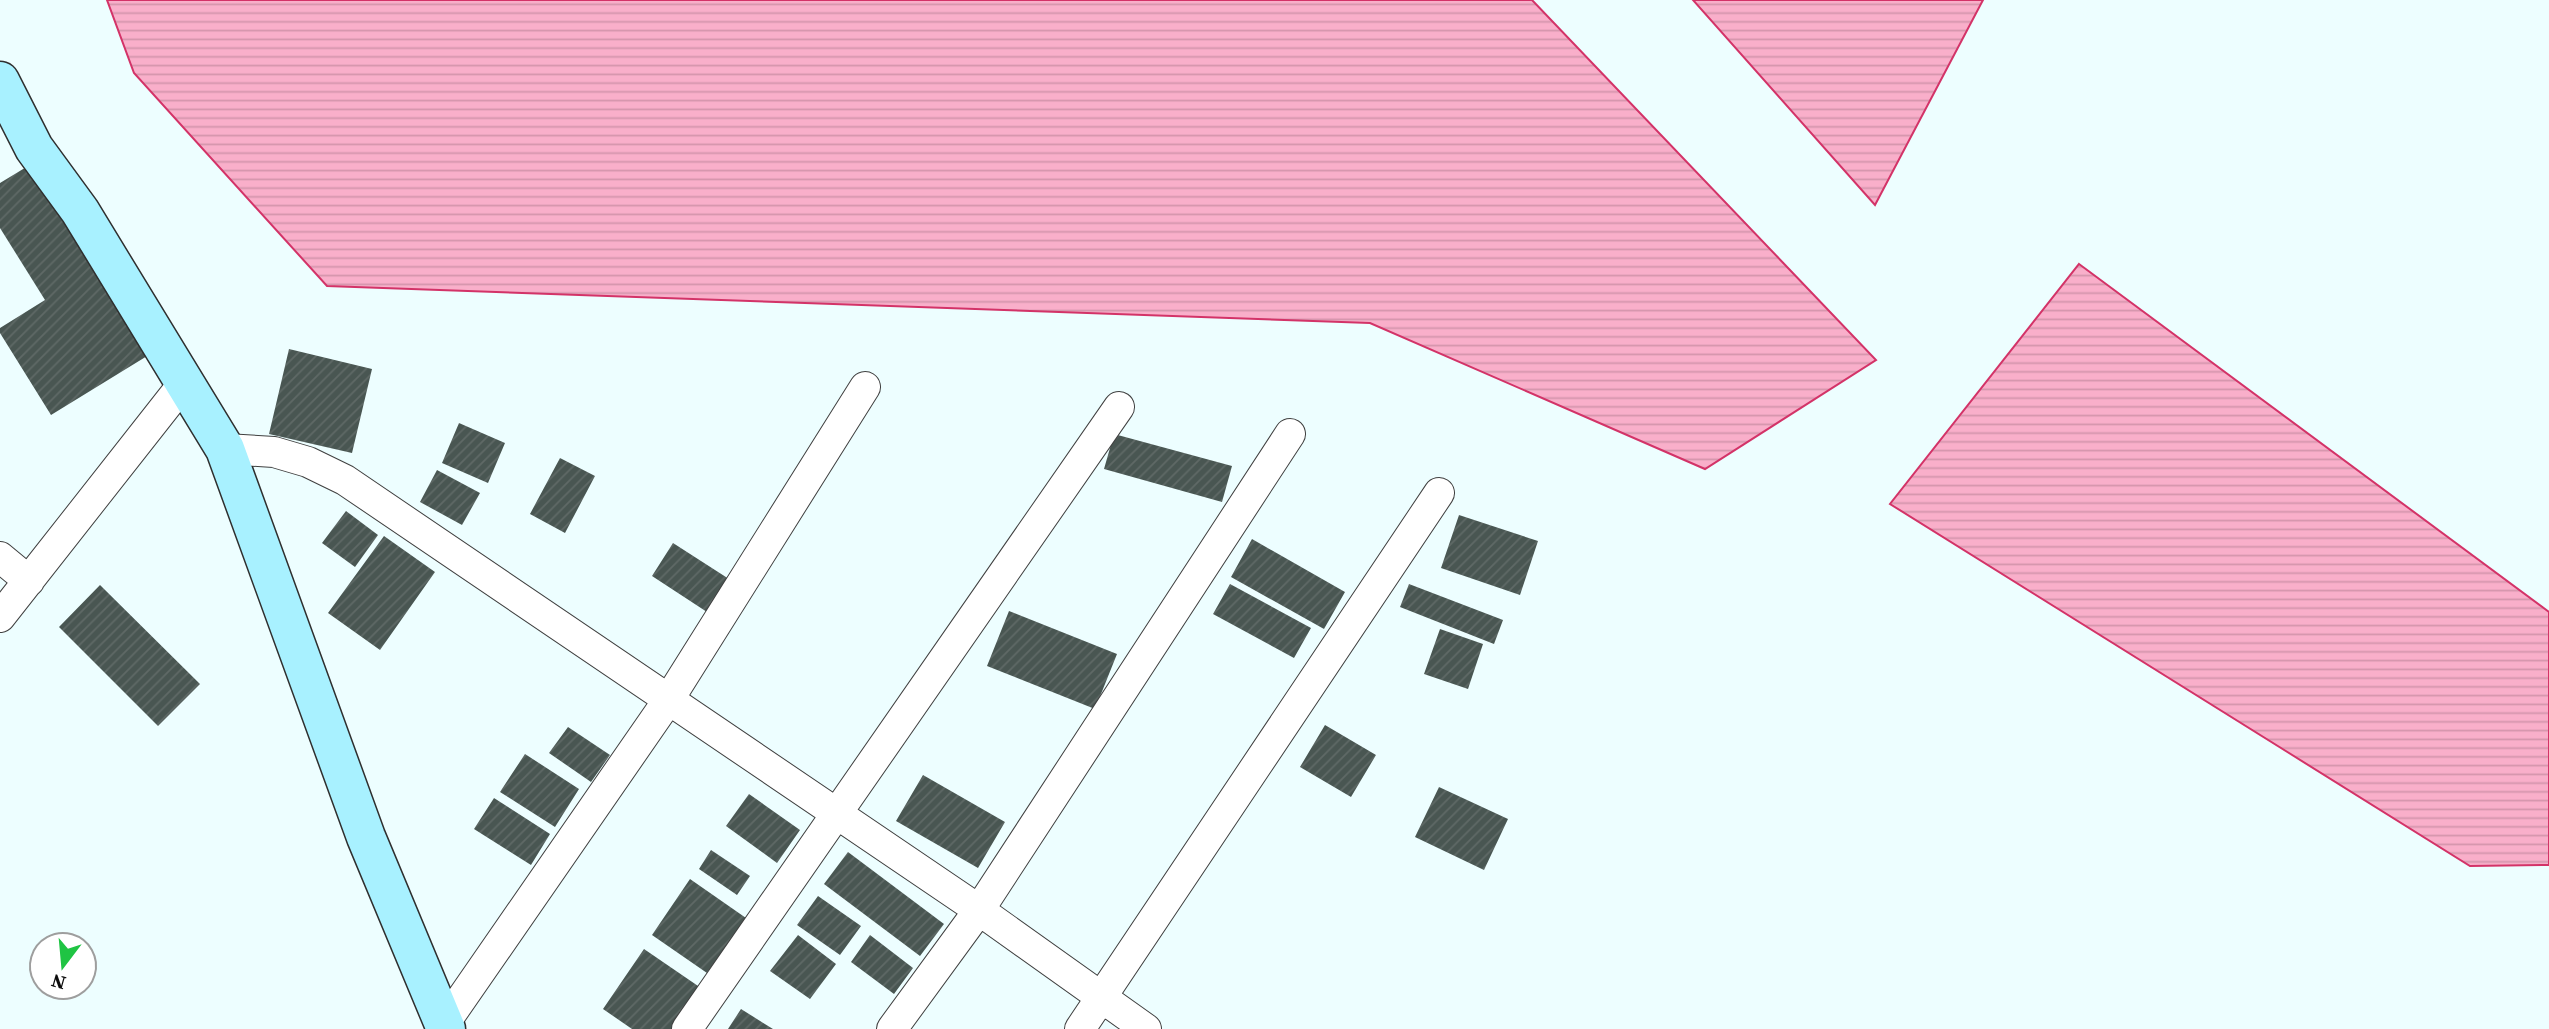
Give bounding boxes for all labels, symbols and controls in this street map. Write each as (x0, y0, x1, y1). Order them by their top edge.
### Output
north arrow (28, 931, 98, 1001)
text: N (48, 968, 69, 997)

